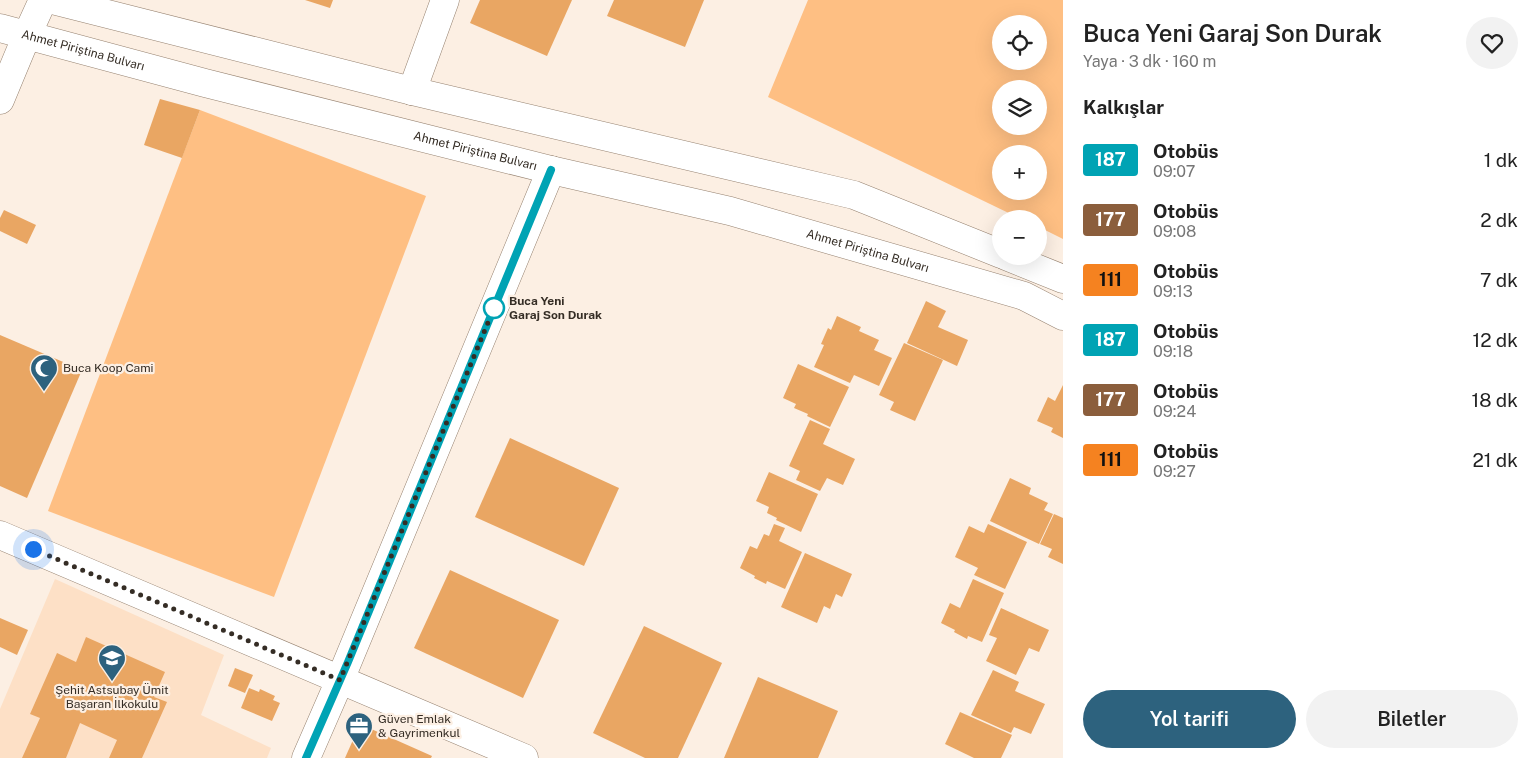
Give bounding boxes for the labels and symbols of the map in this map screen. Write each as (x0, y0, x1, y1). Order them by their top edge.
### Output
street label: Ahmet Piriştina Bulvarı (20, 27, 146, 73)
street label: Ahmet Piriştina Bulvarı (412, 129, 539, 173)
street label: Ahmet Piriştina Bulvarı (805, 226, 931, 275)
place label: Buca Yeni Garaj Son Durak (509, 294, 602, 322)
marker: Buca Yeni Garaj Son Durak (483, 297, 505, 319)
mosque icon: Buca Koop Cami (29, 353, 59, 392)
place label: Buca Koop Cami (63, 361, 154, 375)
your location (21, 537, 46, 562)
school or university icon: Şehit Astsubay Ümit Başaran İlkokulu (97, 643, 127, 682)
place label: Şehit Astsubay Ümit Başaran İlkokulu (55, 683, 169, 711)
office icon: Güven Emlak & Gayrimenkul (344, 711, 374, 750)
place label: Güven Emlak & Gayrimenkul (378, 712, 460, 740)

